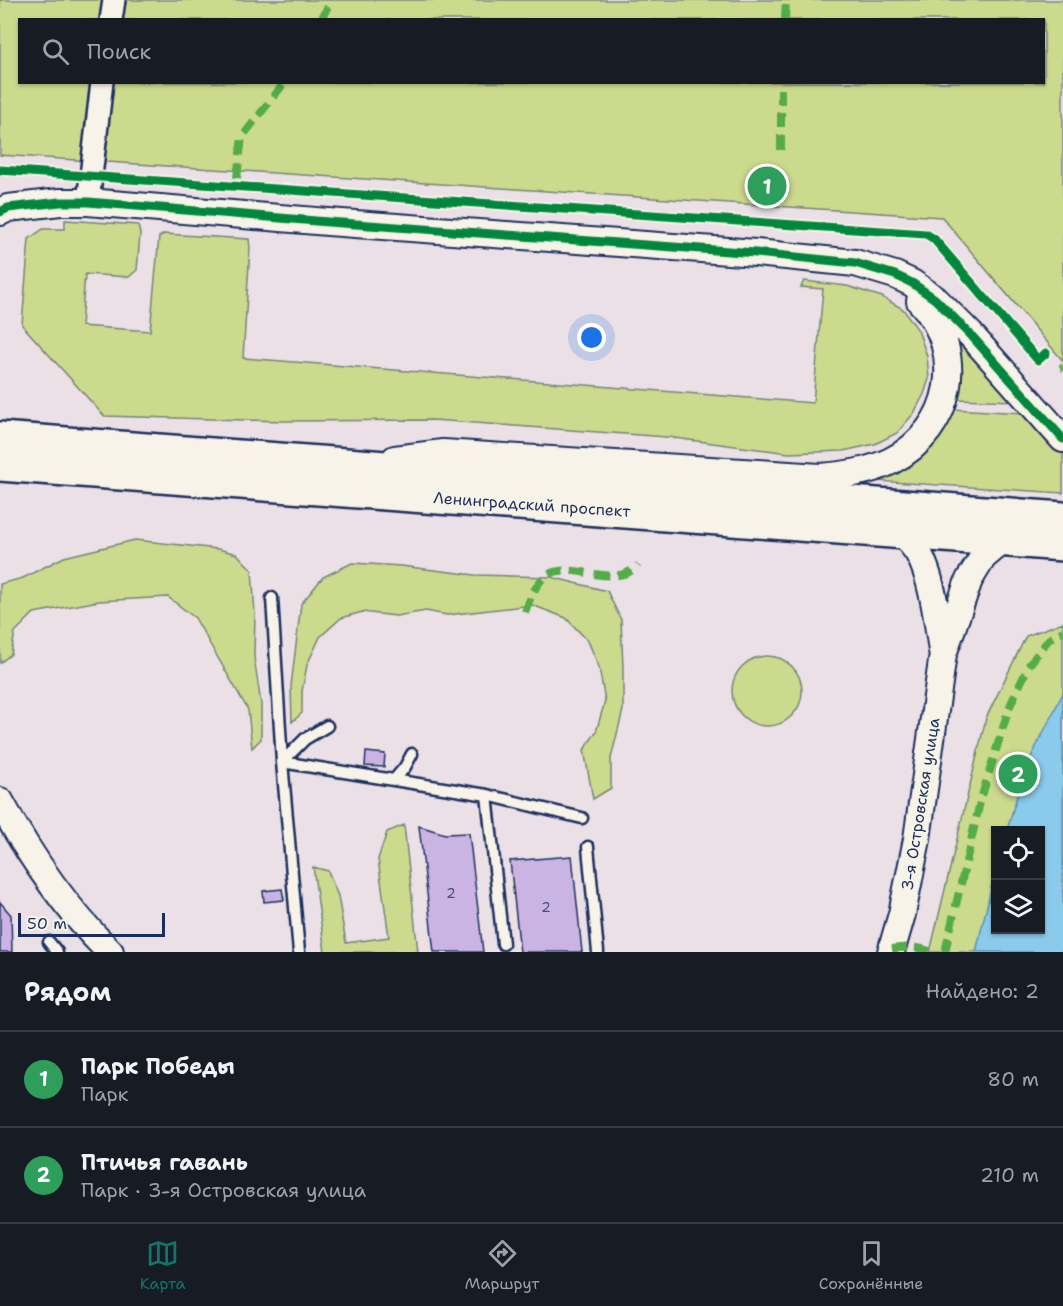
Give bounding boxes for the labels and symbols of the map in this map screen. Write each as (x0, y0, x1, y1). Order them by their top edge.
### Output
pin: 1 (748, 164, 786, 208)
your location (577, 323, 606, 352)
street label: Ленинградский проспект (433, 487, 632, 522)
street label: 3-я Островская улица (896, 716, 945, 892)
pin: 2 (998, 752, 1038, 796)
house number: 2 (446, 884, 456, 902)
house number: 2 (541, 898, 551, 916)
scale bar (18, 910, 165, 938)

